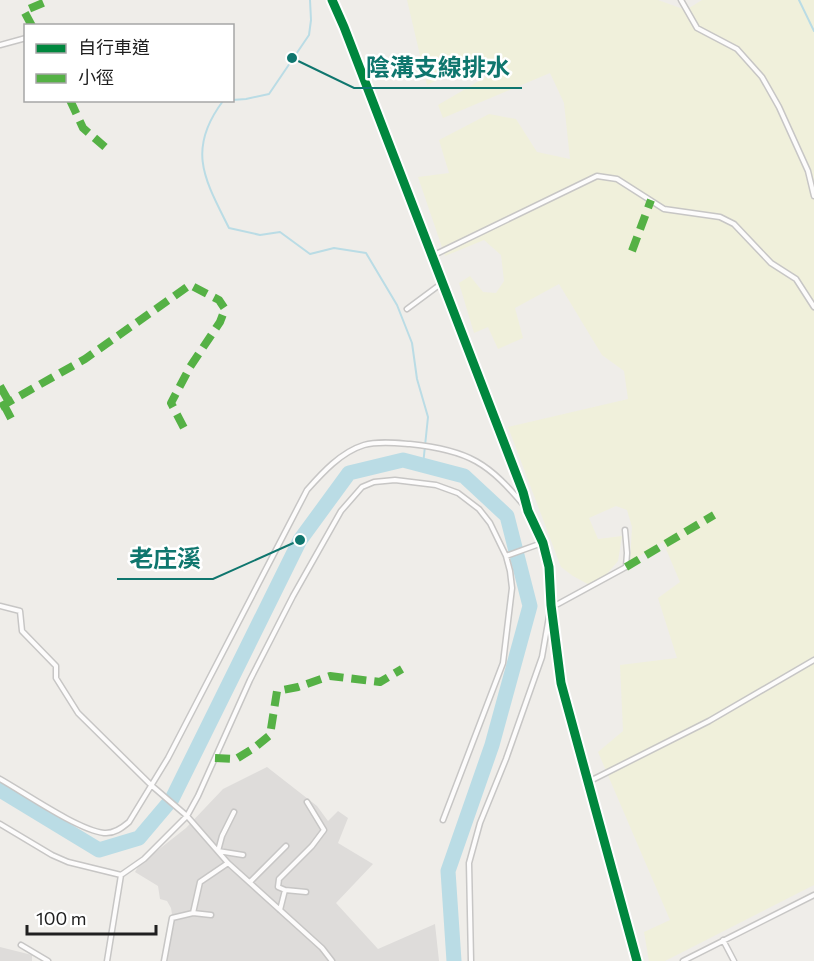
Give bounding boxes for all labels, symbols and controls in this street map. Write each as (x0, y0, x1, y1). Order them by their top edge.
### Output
legend (24, 24, 234, 102)
text: 自行車道 (78, 36, 150, 58)
callout: 陰溝支線排水 (354, 46, 522, 88)
text: 陰溝支線排水 (366, 52, 510, 81)
text: 小徑 (78, 66, 114, 88)
callout: 老庄溪 (117, 537, 213, 579)
text: 老庄溪 (129, 543, 201, 572)
scale bar (27, 898, 156, 936)
text: 100 m (36, 907, 86, 929)

